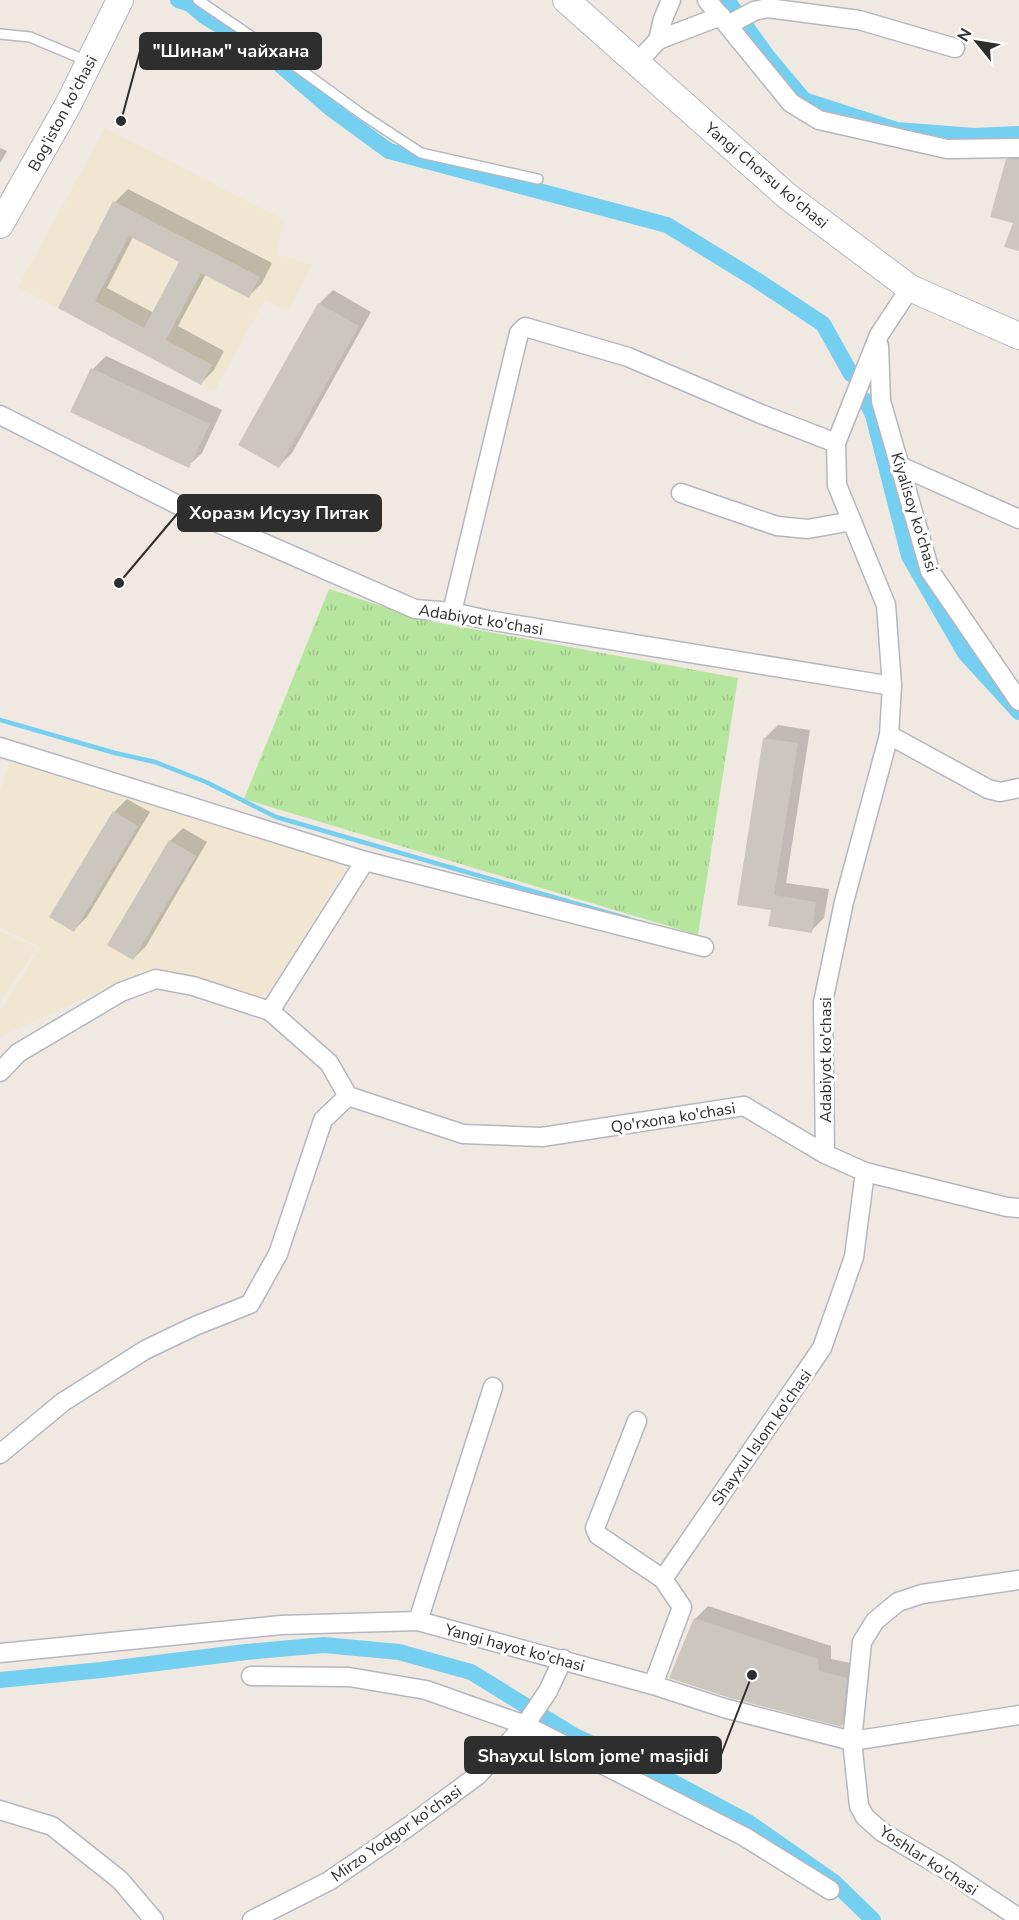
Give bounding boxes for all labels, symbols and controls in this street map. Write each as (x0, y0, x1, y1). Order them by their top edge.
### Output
north arrow (947, 12, 1007, 72)
text: N (952, 24, 977, 46)
callout: "Шинам" чайхана (140, 33, 321, 69)
text: "Шинам" чайхана (153, 39, 309, 63)
street label: Bog'iston ko'chasi (23, 52, 103, 175)
street label: Yangi Chorsu ko'chasi (699, 117, 833, 234)
street label: Kiyalisoy ko'chasi (885, 450, 943, 575)
callout: Хоразм Исузу Питак (178, 495, 381, 531)
text: Хоразм Исузу Питак (188, 501, 370, 525)
street label: Adabiyot ko'chasi (417, 599, 545, 641)
street label: Adabiyot ko'chasi (815, 997, 837, 1123)
street label: Qo'rxona ko'chasi (609, 1097, 737, 1139)
street label: Shayxul Islom ko'chasi (707, 1365, 817, 1510)
street label: Yangi hayot ko'chasi (441, 1618, 587, 1677)
callout: Shayxul Islom jome' masjidi (465, 1737, 721, 1773)
text: Shayxul Islom jome' masjidi (477, 1744, 709, 1768)
street label: Mirzo Yodgor ko'chasi (327, 1780, 466, 1887)
street label: Yoshlar ko'chasi (874, 1820, 982, 1901)

